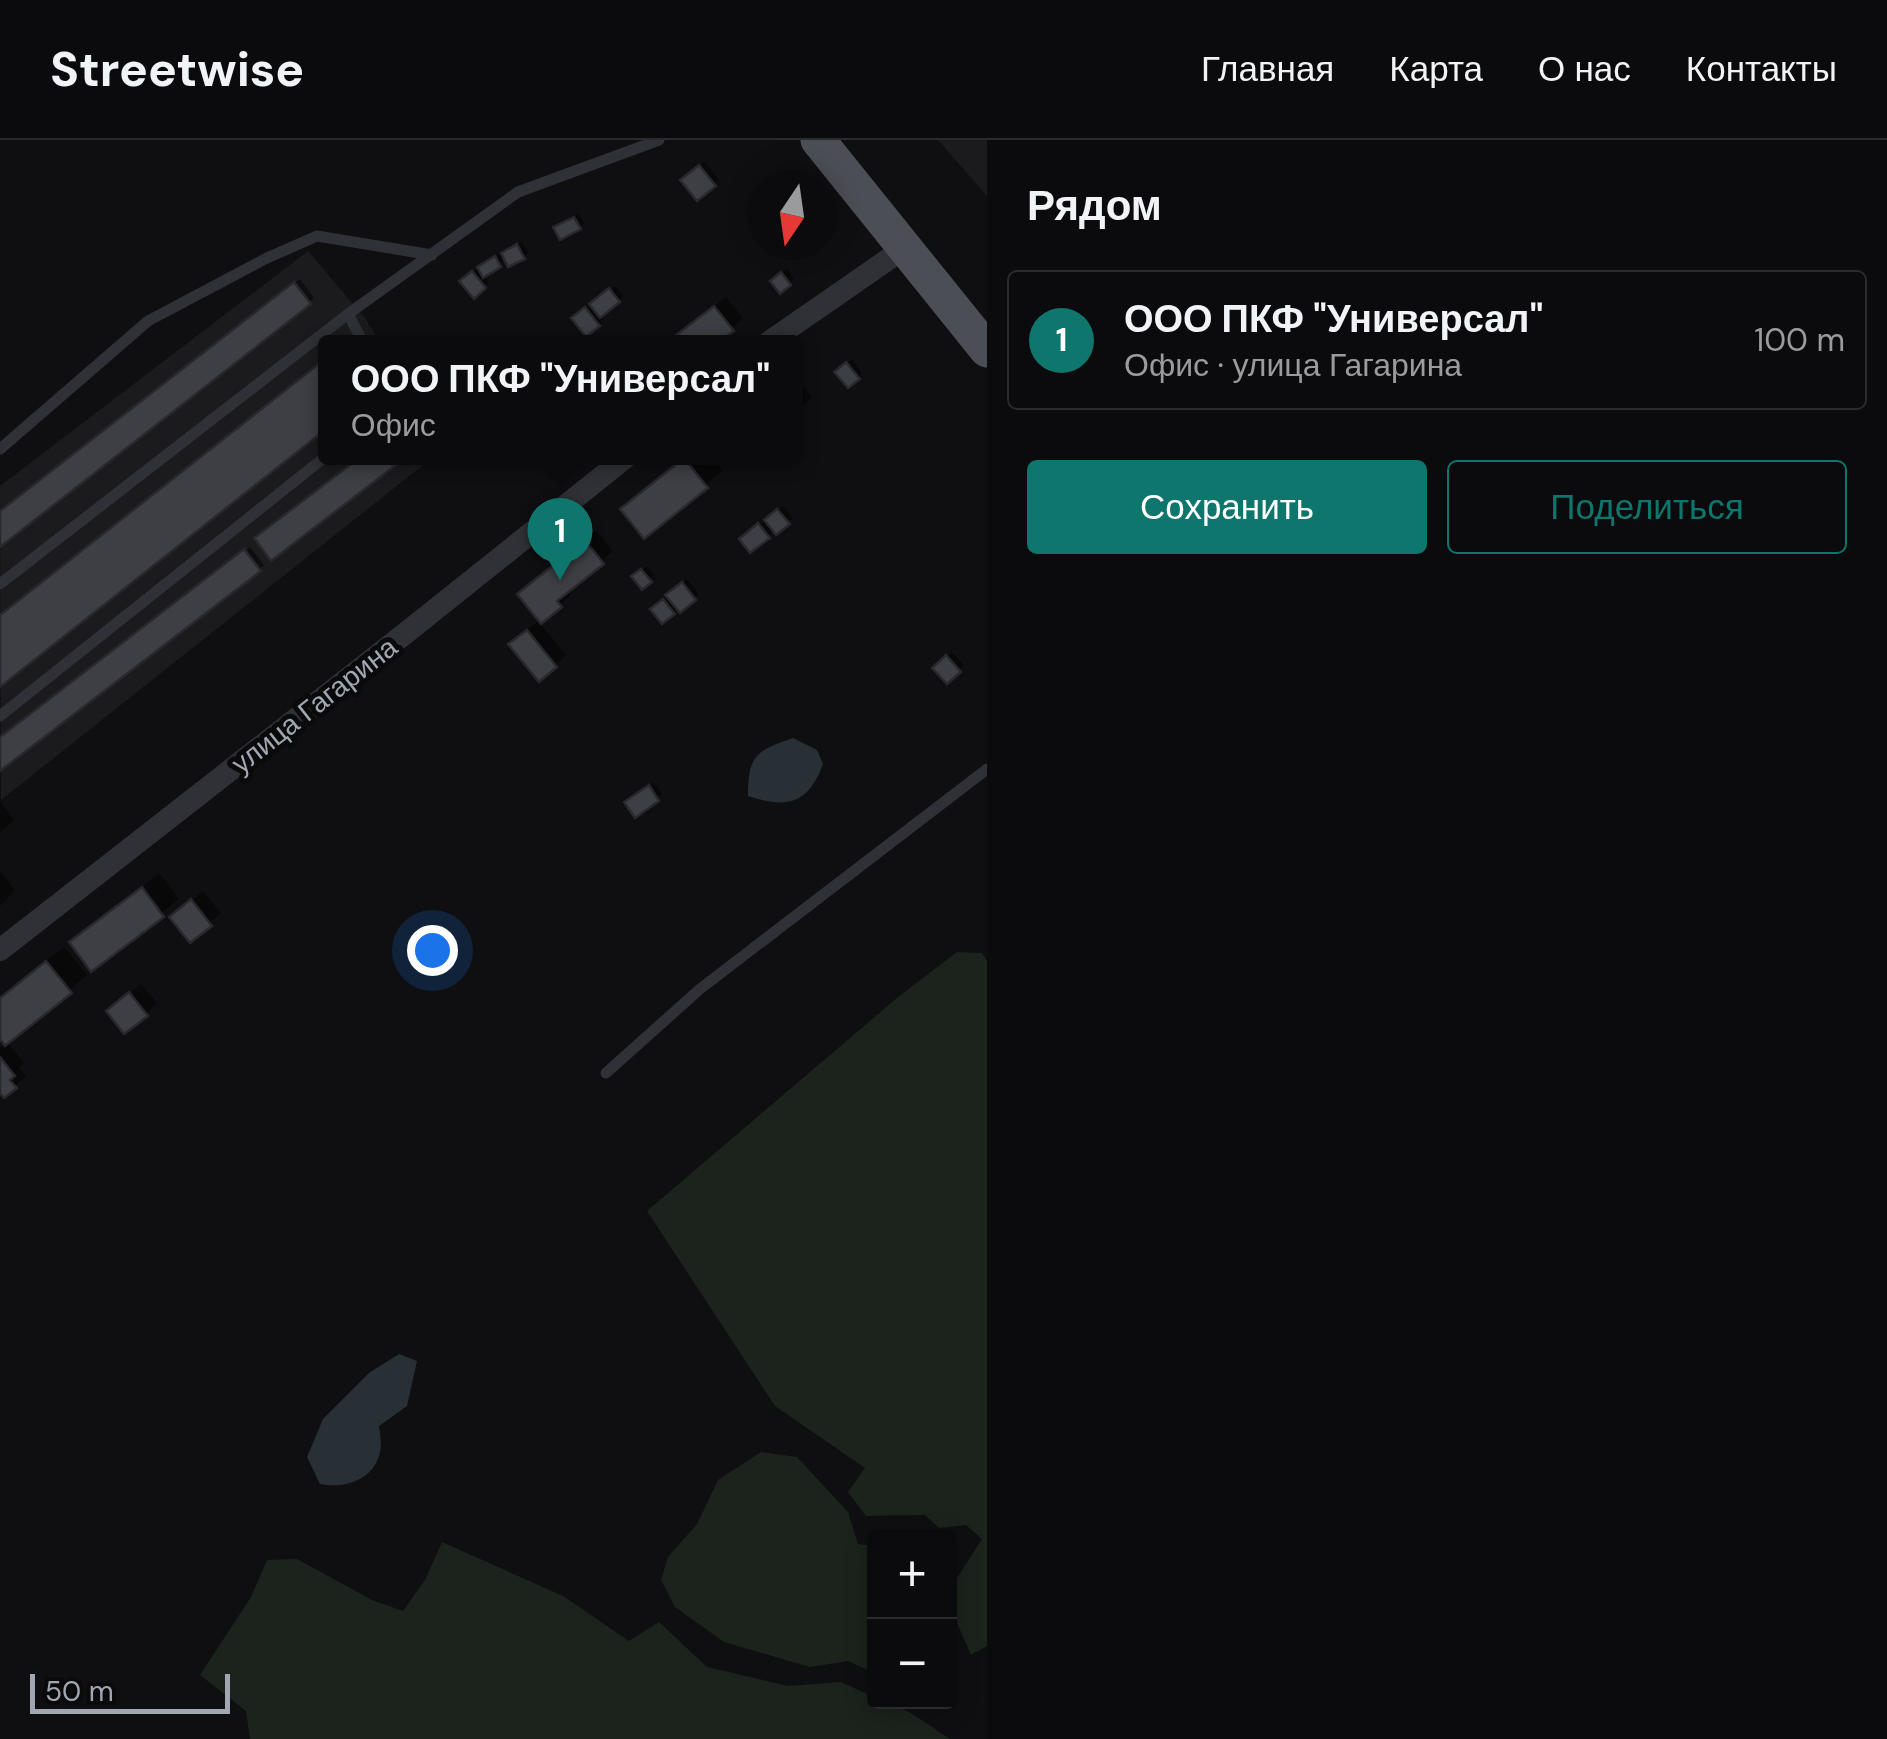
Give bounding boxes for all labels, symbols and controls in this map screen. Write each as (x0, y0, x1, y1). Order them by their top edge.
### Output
text: Streetwise (50, 38, 304, 101)
text: Главная (1201, 46, 1334, 92)
text: Карта (1389, 46, 1483, 92)
text: О нас (1538, 46, 1631, 92)
text: Контакты (1686, 46, 1837, 92)
north arrow (747, 170, 837, 260)
text: Рядом (1027, 178, 1162, 233)
text: ООО ПКФ "Универсал" (1124, 294, 1543, 344)
text: 1 (1056, 319, 1067, 361)
text: 100 m (1754, 319, 1845, 361)
popup (318, 335, 803, 465)
text: Офис · улица Гагарина (1124, 344, 1462, 386)
text: ООО ПКФ "Универсал" (351, 354, 770, 404)
text: Офис (351, 404, 436, 446)
button: Сохранить (1027, 460, 1427, 554)
button: Поделиться (1447, 460, 1847, 554)
pin: 1 (528, 498, 592, 580)
street label: улица Гагарина (224, 629, 405, 782)
your location (407, 925, 458, 976)
map controls (867, 1529, 957, 1709)
button: + (867, 1529, 957, 1619)
button: − (867, 1619, 957, 1709)
scale bar (30, 1669, 230, 1714)
text: 50 m (45, 1673, 114, 1710)

